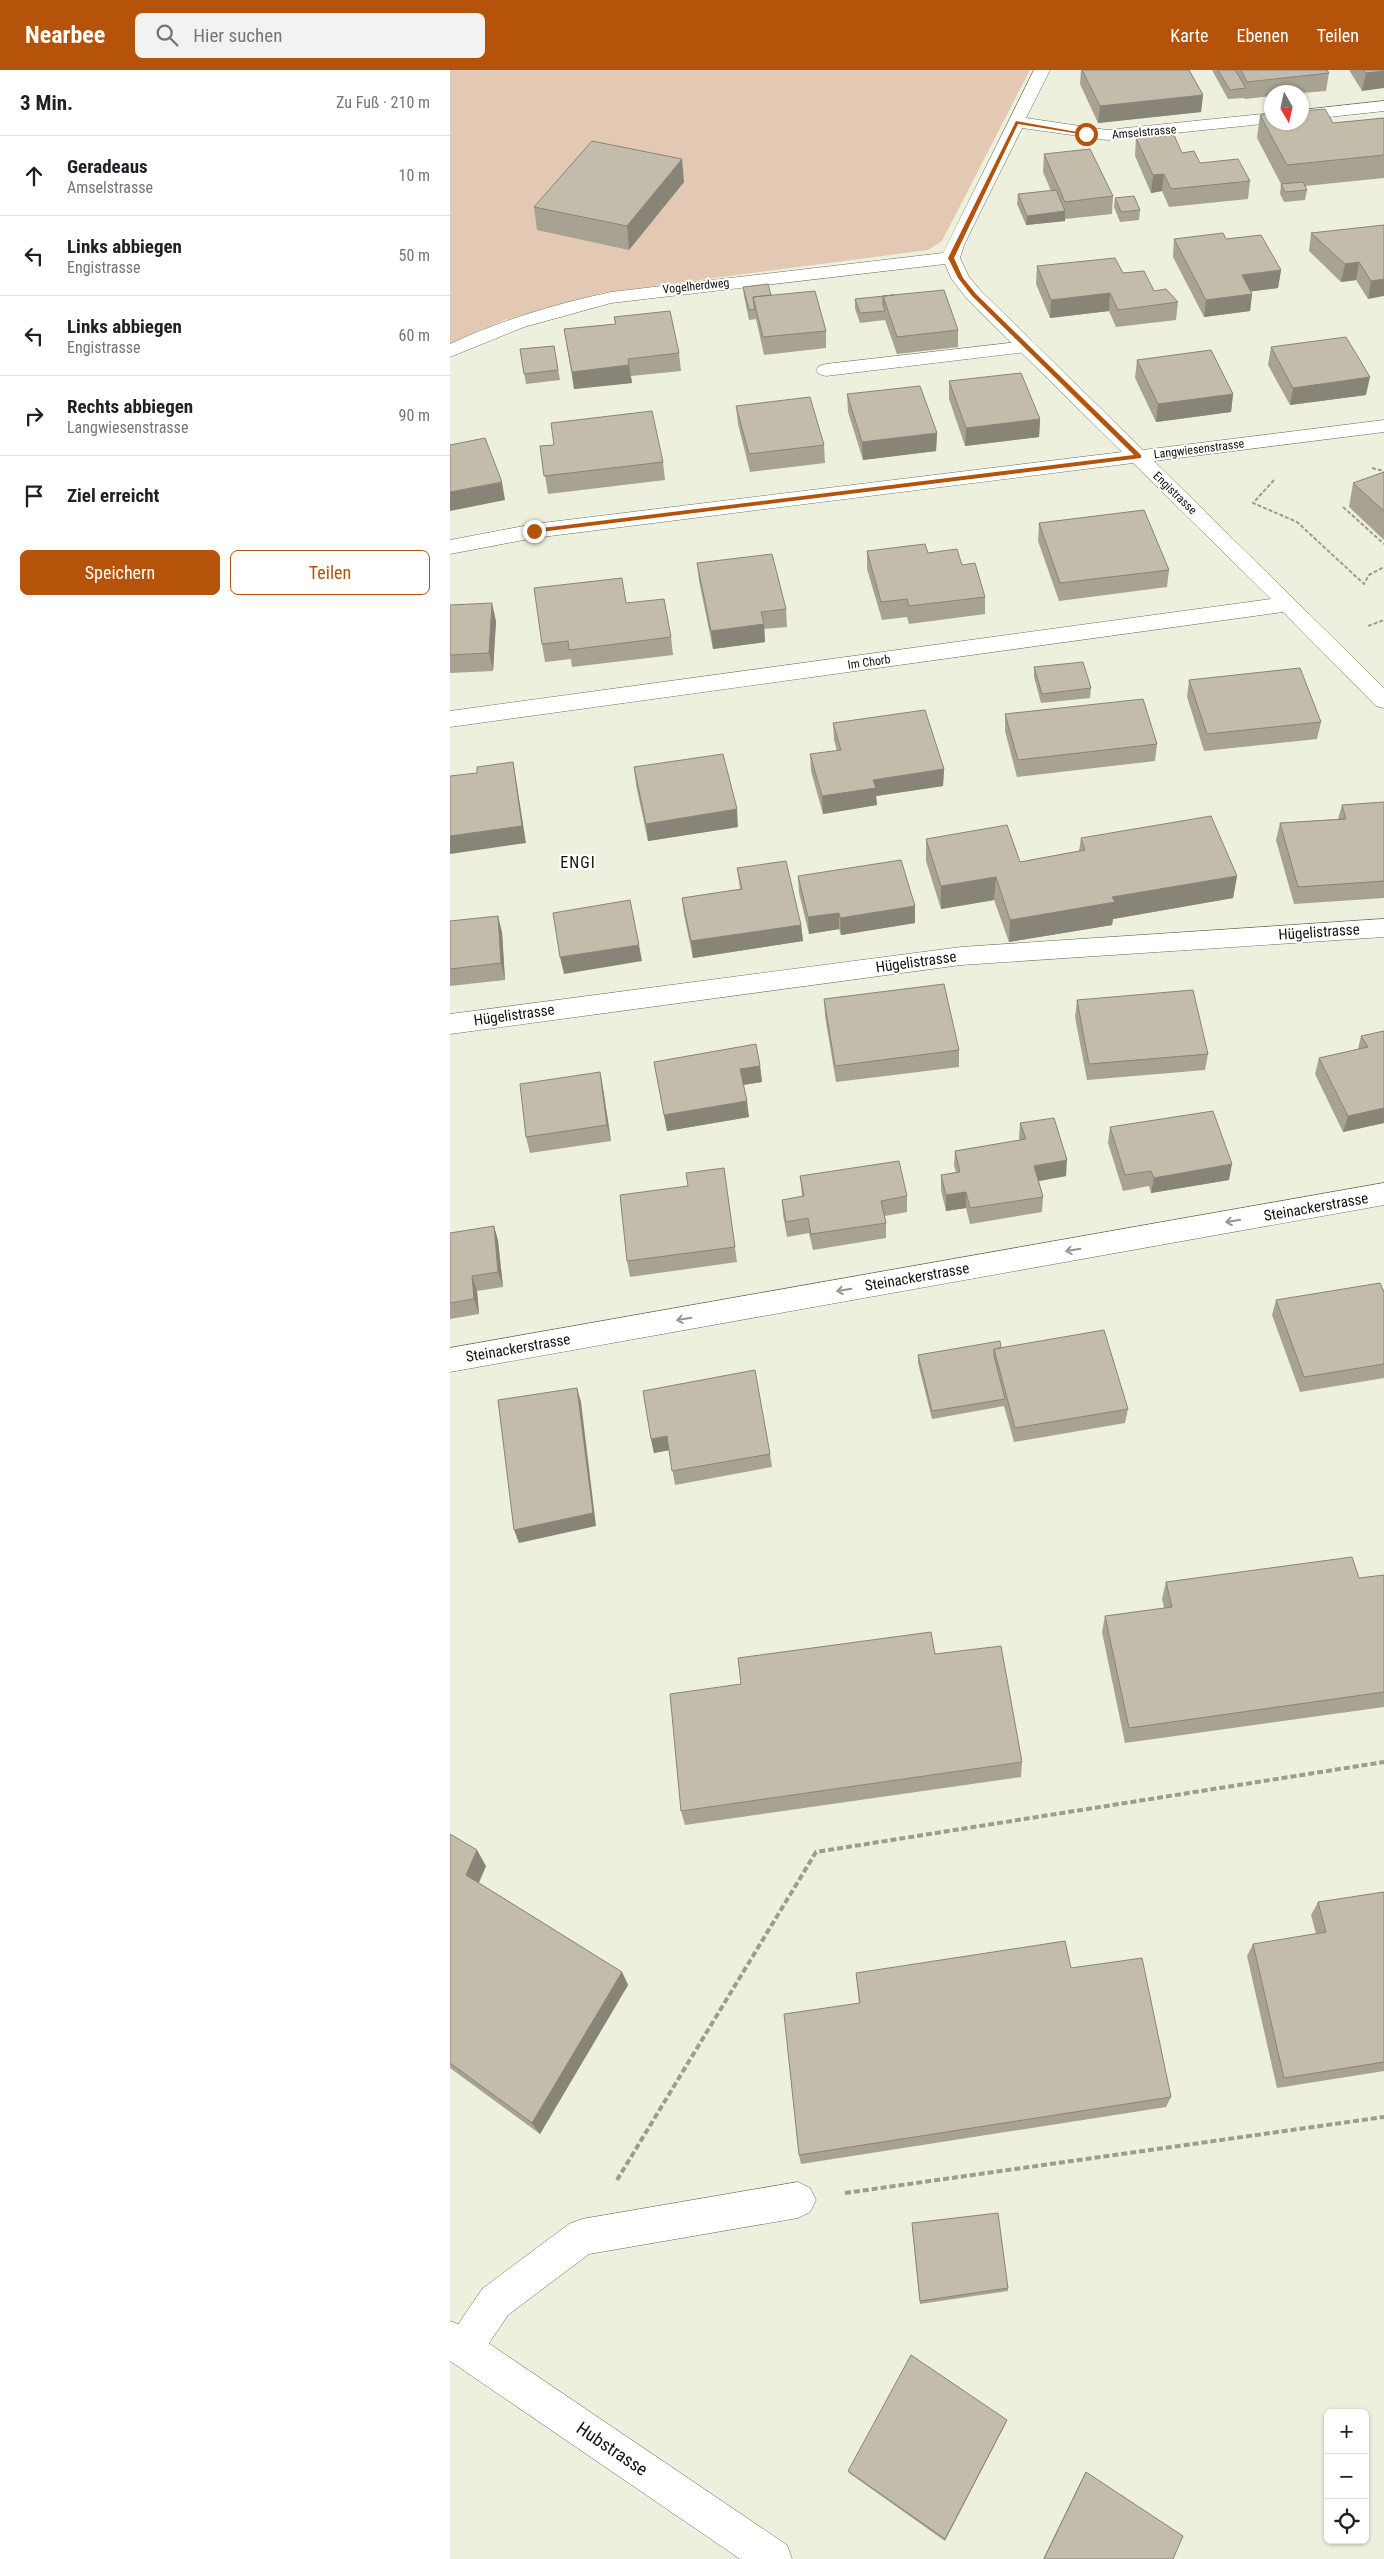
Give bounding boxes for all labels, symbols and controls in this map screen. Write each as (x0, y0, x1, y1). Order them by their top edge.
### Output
search box (135, 13, 485, 58)
text: Nearbee (25, 21, 105, 49)
icon: search (153, 21, 181, 49)
text: Hier suchen (193, 24, 282, 47)
text: Karte (1170, 25, 1209, 46)
text: Ebenen (1237, 25, 1289, 46)
text: Teilen (1317, 25, 1359, 46)
north arrow (1264, 85, 1309, 130)
text: 3 Min. (20, 91, 73, 115)
text: Zu Fuß · 210 m (336, 93, 430, 112)
street label: Amselstrasse (1111, 122, 1177, 142)
route start (1075, 123, 1098, 146)
text: Geradeaus (67, 155, 148, 178)
icon: ahead (20, 162, 48, 190)
text: 10 m (398, 166, 430, 185)
text: Amselstrasse (67, 178, 153, 197)
text: Links abbiegen (67, 235, 182, 258)
icon: left (20, 242, 48, 270)
text: 50 m (398, 246, 430, 265)
text: Engistrasse (67, 258, 141, 277)
street label: Vogelherdweg (662, 276, 730, 296)
text: Links abbiegen (67, 315, 182, 338)
icon: left (20, 322, 48, 350)
text: 60 m (398, 326, 430, 345)
text: Engistrasse (67, 338, 141, 357)
text: Rechts abbiegen (67, 395, 193, 418)
icon: right (20, 402, 48, 430)
text: 90 m (398, 406, 430, 425)
text: Langwiesenstrasse (67, 418, 188, 437)
street label: Langwiesenstrasse (1153, 436, 1245, 461)
street label: Engistrasse (1150, 469, 1200, 517)
icon: arrive (20, 482, 48, 510)
text: Ziel erreicht (67, 484, 159, 507)
route end (523, 520, 546, 543)
button: Speichern (20, 550, 220, 595)
button: Teilen (230, 550, 430, 595)
street label: Im Chorb (847, 652, 891, 672)
district label: ENGI (560, 853, 596, 872)
street label: Hügelistrasse (1278, 920, 1360, 944)
street label: Hügelistrasse (874, 947, 958, 977)
street label: Hügelistrasse (472, 1000, 556, 1030)
street label: Steinackerstrasse (1262, 1189, 1370, 1225)
one-way arrow (1225, 1217, 1241, 1227)
one-way arrow (1065, 1245, 1081, 1255)
street label: Steinackerstrasse (863, 1259, 971, 1295)
one-way arrow (836, 1286, 852, 1296)
one-way arrow (676, 1314, 692, 1324)
street label: Steinackerstrasse (464, 1330, 572, 1366)
map controls (1324, 2409, 1369, 2544)
button: + (1324, 2409, 1369, 2454)
street label: Hubstrasse (573, 2417, 652, 2480)
button: − (1324, 2454, 1369, 2499)
button: locate (1324, 2499, 1369, 2544)

